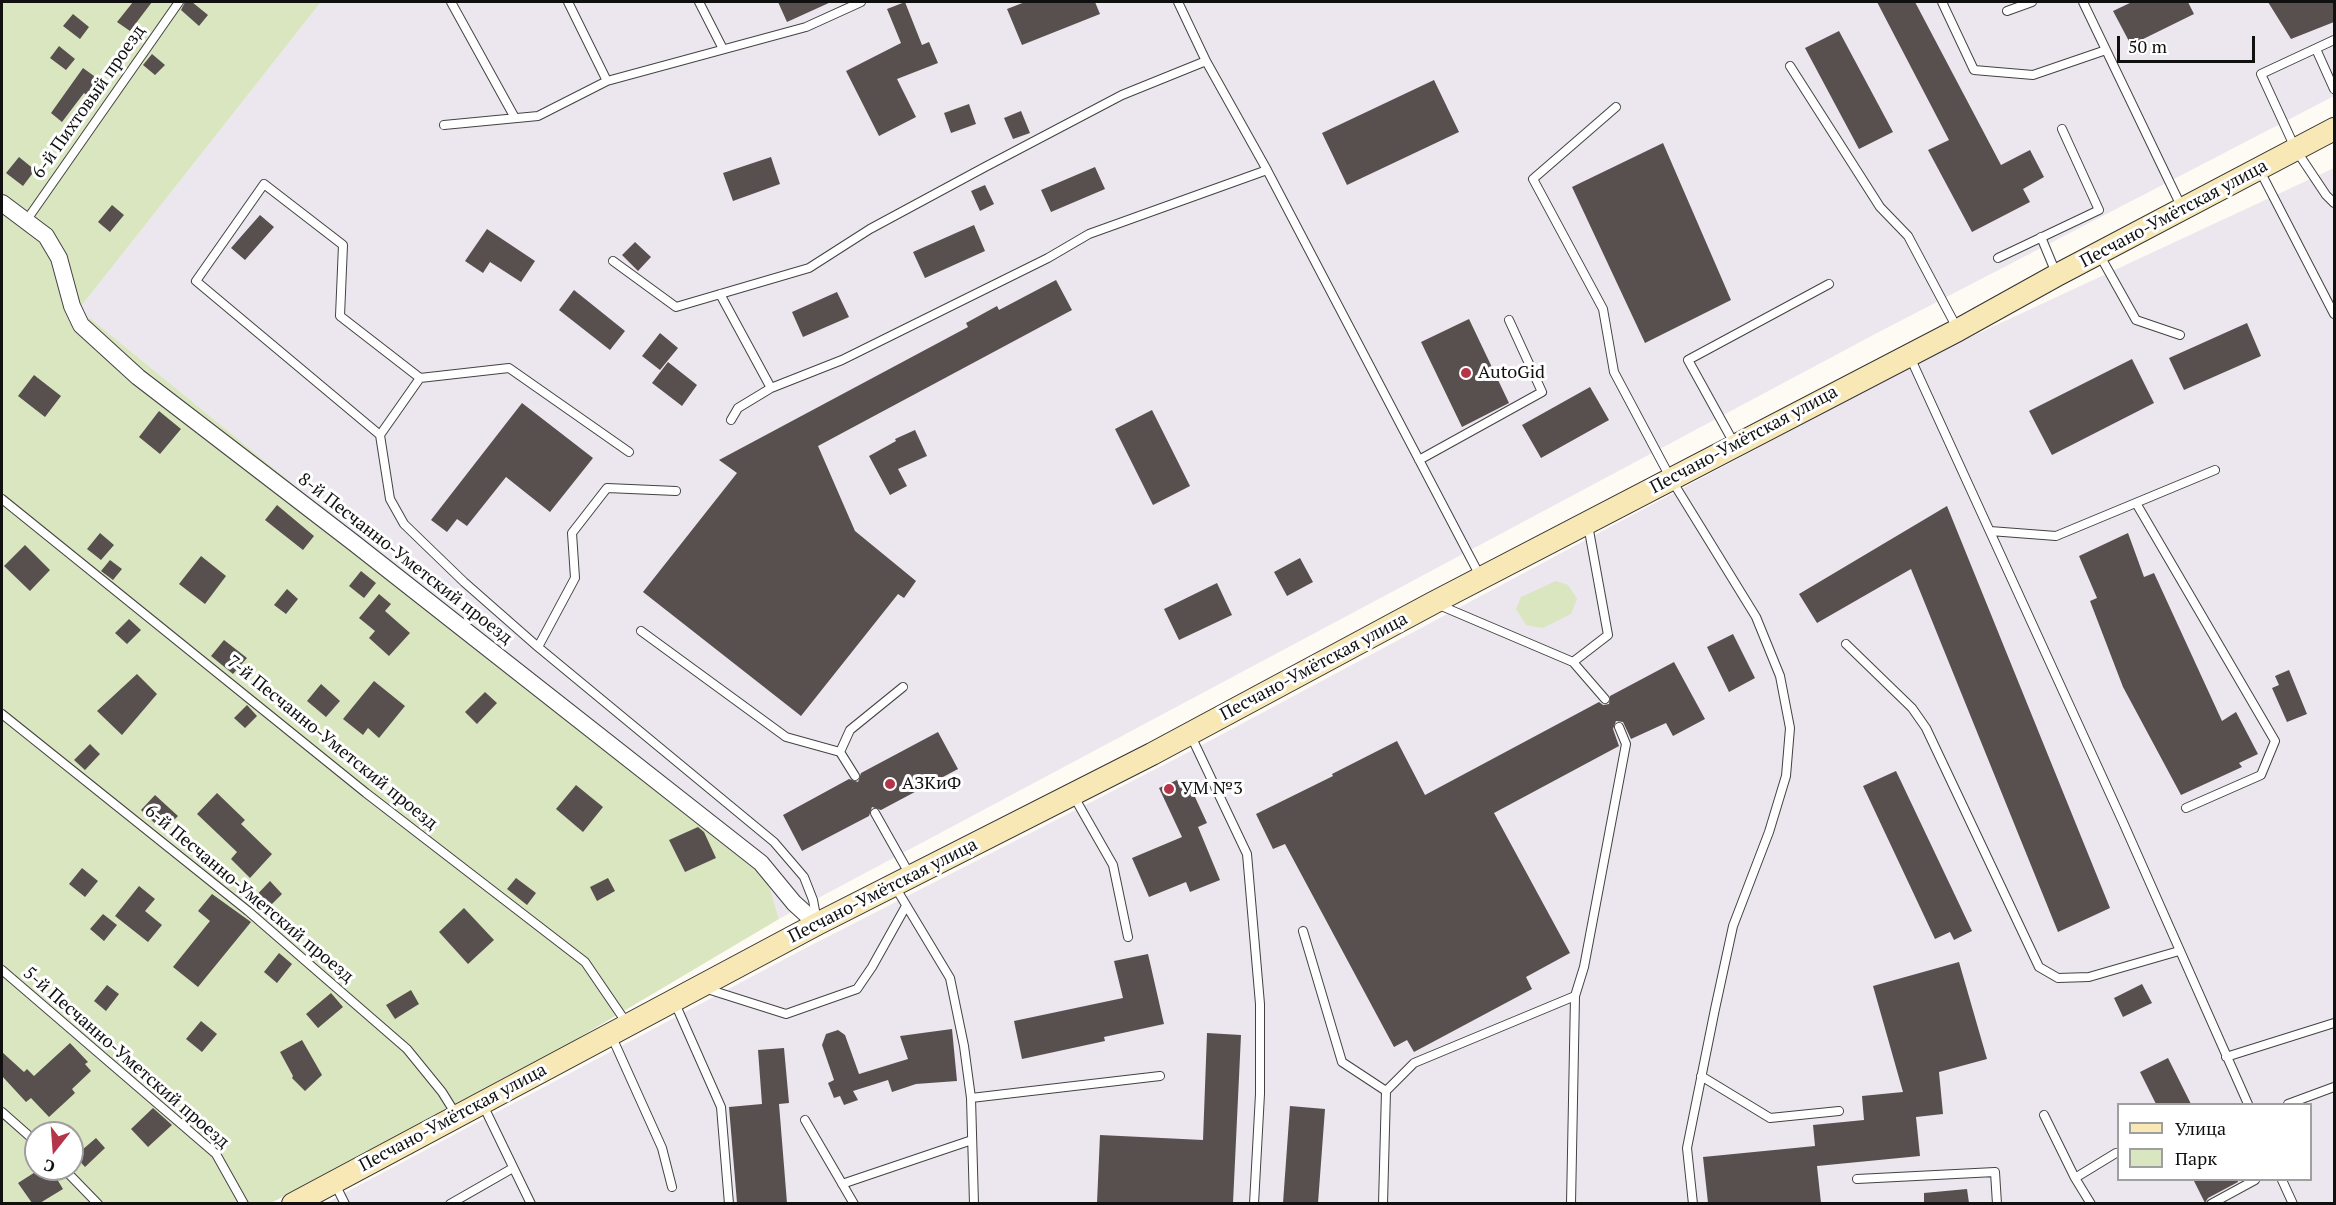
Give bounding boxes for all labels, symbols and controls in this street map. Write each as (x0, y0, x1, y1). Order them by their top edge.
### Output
street label: 6-й Пихтовый проезд (28, 21, 150, 183)
scale bar (2120, 24, 2258, 62)
text: 50 m (2128, 34, 2167, 58)
street label: Песчано-Умётская улица (2076, 155, 2272, 273)
place label: AutoGid (1478, 362, 1545, 384)
marker: AutoGid (1459, 366, 1473, 380)
street label: Песчано-Умётская улица (1646, 381, 1842, 499)
street label: 8-й Песчанно-Уметский проезд (294, 469, 516, 649)
street label: Песчано-Умётская улица (1216, 608, 1412, 726)
street label: 7-й Песчанно-Уметский проезд (222, 651, 442, 835)
place label: АЗКиФ (902, 773, 961, 795)
marker: АЗКиФ (883, 777, 897, 791)
place label: УМ №3 (1181, 778, 1243, 800)
marker: УМ №3 (1162, 782, 1176, 796)
street label: 6-й Песчанно-Уметский проезд (140, 800, 358, 988)
street label: Песчано-Умётская улица (785, 834, 981, 948)
street label: 5-й Песчанно-Уметский проезд (19, 963, 233, 1153)
street label: Песчано-Умётская улица (355, 1059, 551, 1177)
legend (2117, 1103, 2312, 1181)
text: Улица (2175, 1116, 2226, 1140)
north arrow (24, 1121, 84, 1181)
text: Парк (2175, 1146, 2217, 1170)
text: С (41, 1154, 58, 1178)

